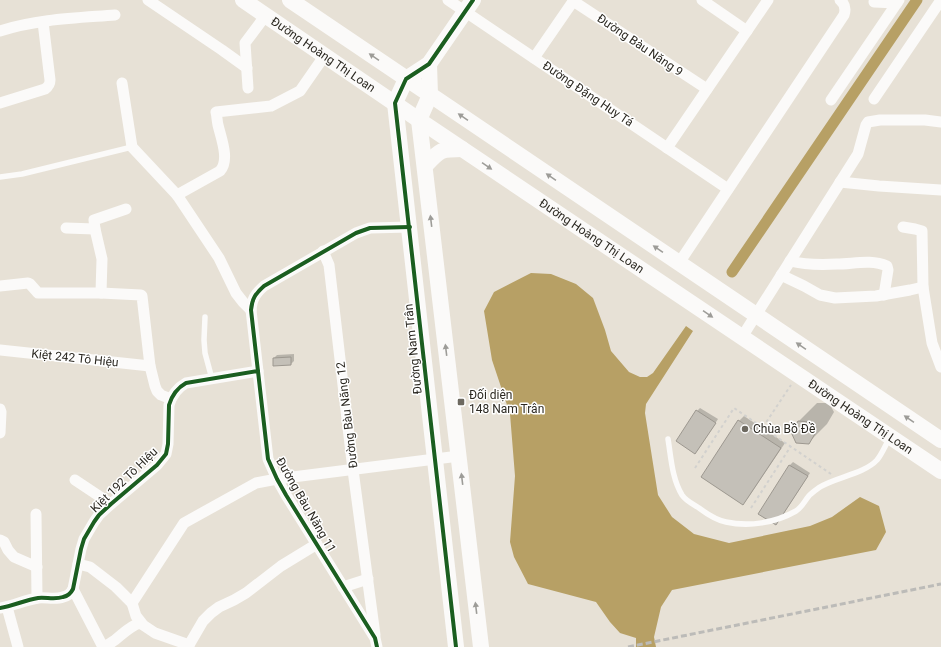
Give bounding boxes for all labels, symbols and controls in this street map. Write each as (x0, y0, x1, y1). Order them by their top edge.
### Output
street label: Đường Bàu Năng 9 (594, 11, 686, 79)
street label: Đường Hoàng Thị Loan (268, 14, 378, 95)
one-way arrow (368, 53, 379, 61)
street label: Đường Đặng Huy Tá (540, 58, 636, 130)
one-way arrow (457, 113, 468, 121)
one-way arrow (481, 162, 492, 170)
one-way arrow (546, 173, 556, 181)
street label: Đường Hoàng Thị Loan (537, 196, 647, 276)
one-way arrow (428, 215, 434, 227)
one-way arrow (653, 246, 664, 253)
street label: Đường Nam Trân (401, 303, 425, 395)
one-way arrow (703, 310, 713, 318)
one-way arrow (796, 342, 806, 350)
one-way arrow (443, 344, 450, 356)
street label: Kiệt 242 Tô Hiệu (31, 346, 119, 370)
street label: Đường Bàu Năng 12 (333, 361, 360, 469)
street label: Đường Hoàng Thị Loan (806, 377, 915, 457)
place label: Đối diện 148 Nam Trân (469, 388, 544, 416)
marker: Đối diện 148 Nam Trân (456, 397, 466, 407)
one-way arrow (903, 415, 914, 423)
place label: Chùa Bồ Đề (753, 422, 815, 436)
marker: Chùa Bồ Đề (740, 424, 750, 434)
street label: Kiệt 192 Tô Hiệu (88, 445, 160, 515)
street label: Đường Bàu Năng 11 (273, 455, 339, 555)
one-way arrow (458, 473, 465, 485)
one-way arrow (473, 602, 480, 614)

